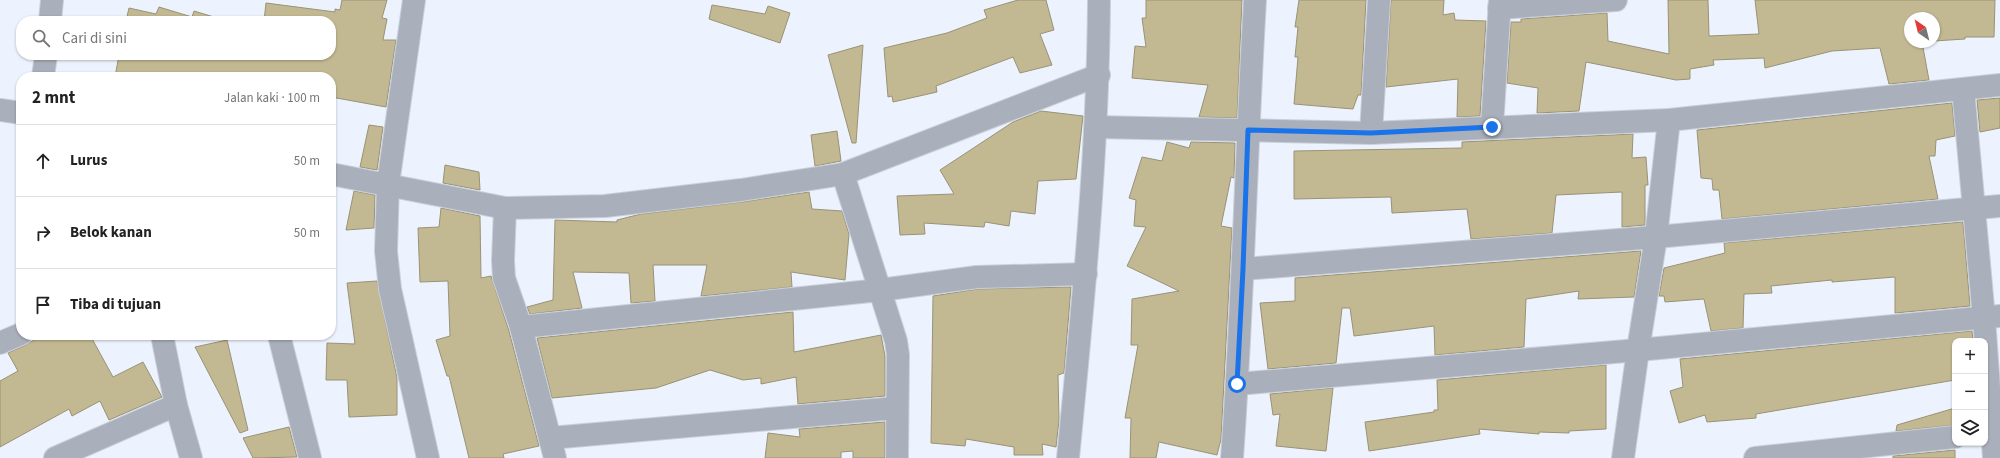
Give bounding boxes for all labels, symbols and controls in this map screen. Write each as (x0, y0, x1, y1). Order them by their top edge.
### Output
north arrow (1904, 12, 1940, 48)
search box (16, 16, 336, 60)
icon: search (30, 27, 52, 49)
text: Cari di sini (62, 28, 127, 49)
text: 2 mnt (32, 86, 75, 110)
text: Jalan kaki · 100 m (224, 89, 320, 107)
route end (1483, 118, 1501, 136)
icon: ahead (32, 150, 54, 172)
text: Lurus (70, 150, 107, 171)
text: 50 m (294, 152, 320, 170)
icon: right (32, 222, 54, 244)
text: Belok kanan (70, 222, 152, 243)
text: 50 m (294, 224, 320, 242)
icon: arrive (32, 294, 54, 316)
text: Tiba di tujuan (70, 294, 161, 315)
map controls (1952, 338, 1988, 446)
button: + (1952, 338, 1988, 374)
button: − (1952, 374, 1988, 410)
route start (1228, 375, 1246, 393)
button: layers (1952, 410, 1988, 446)

